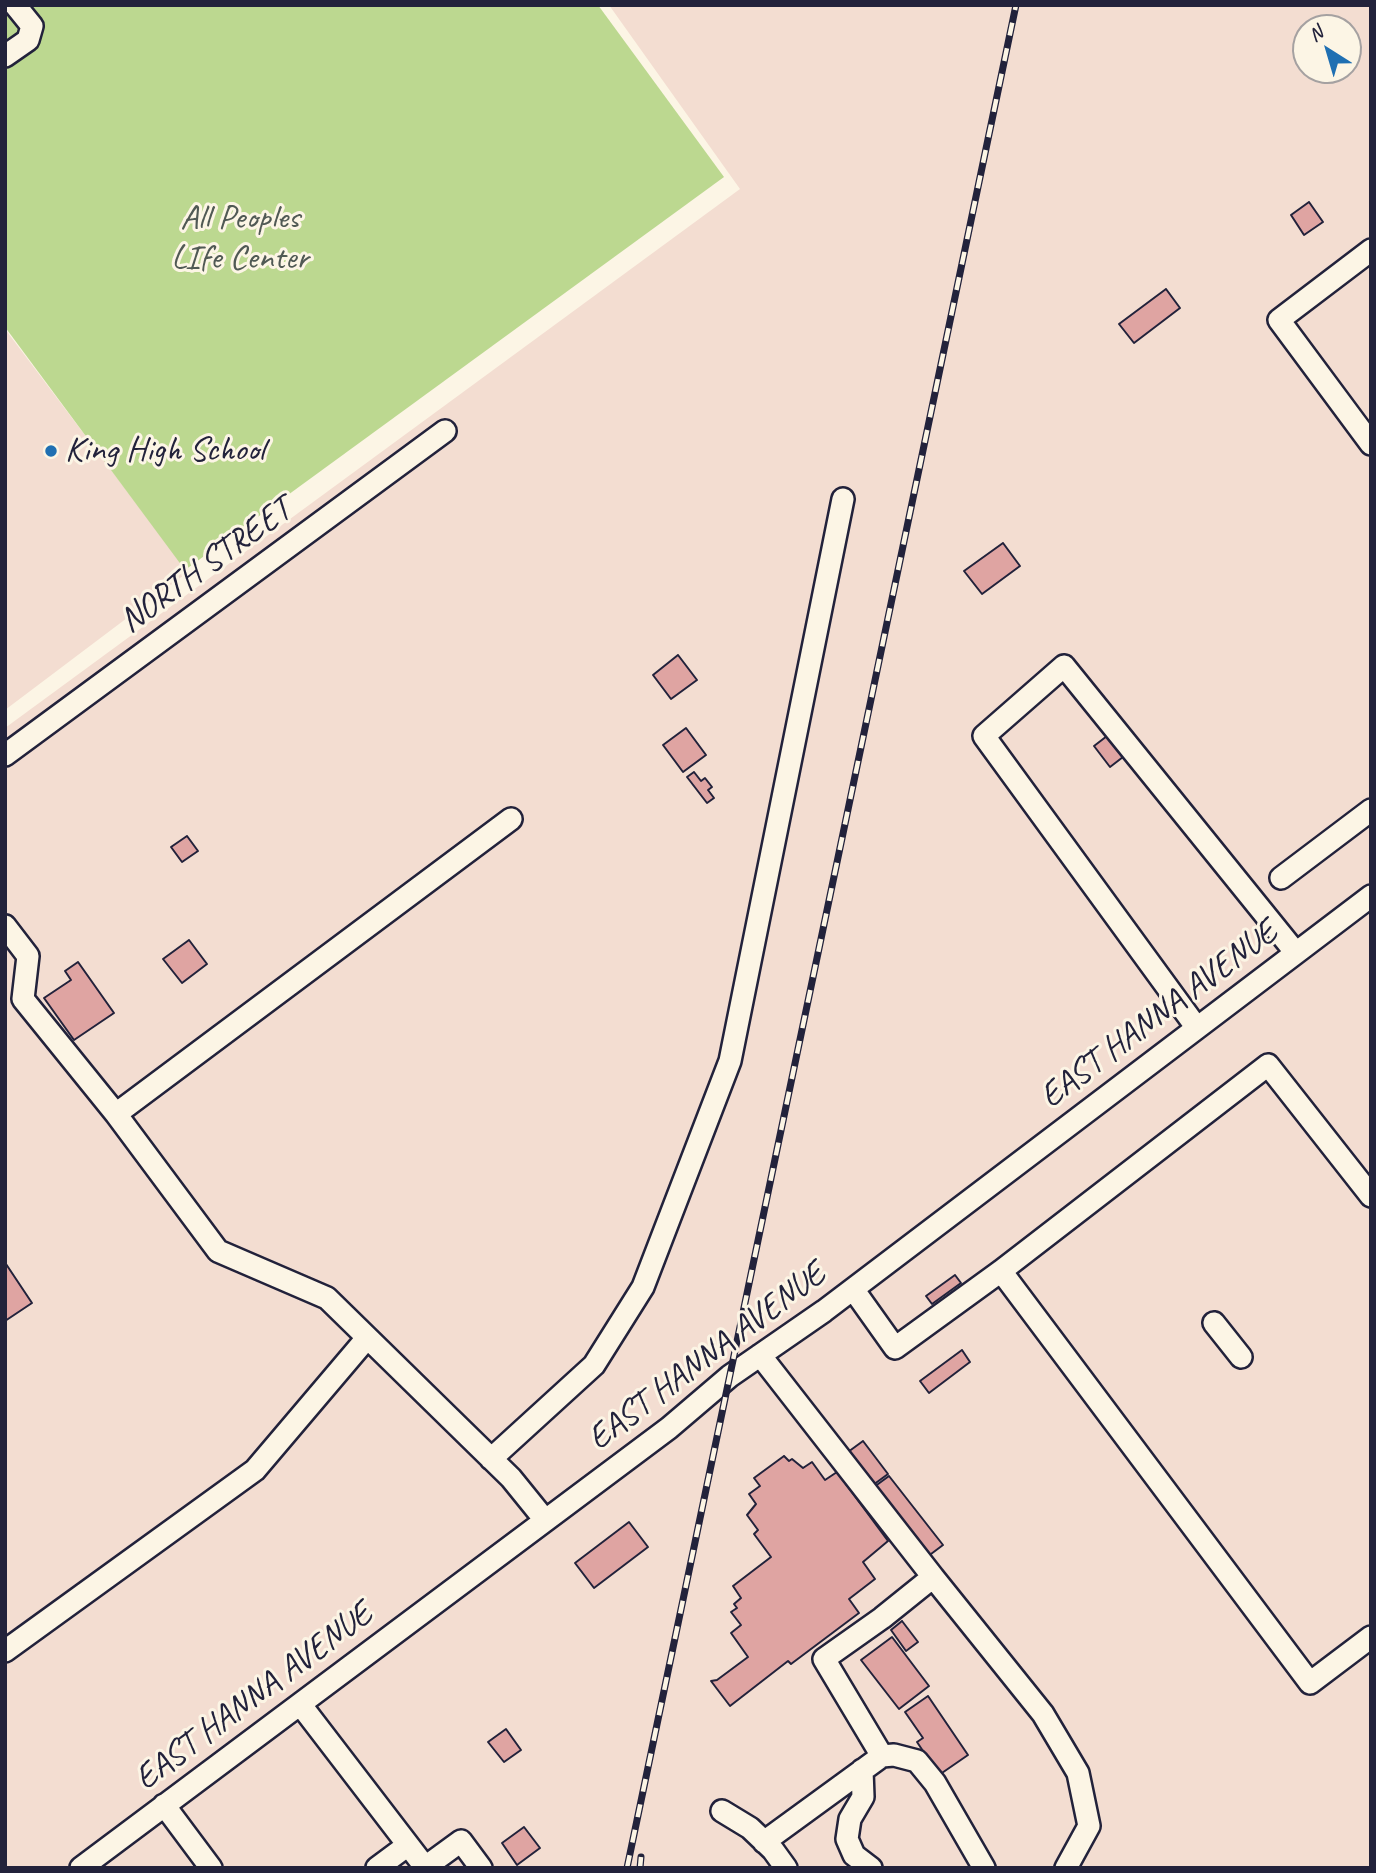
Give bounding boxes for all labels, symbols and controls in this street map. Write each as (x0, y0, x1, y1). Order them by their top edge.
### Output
north arrow (1292, 14, 1362, 84)
text: N (1304, 21, 1327, 47)
park label: All Peoples LIfe Center (171, 198, 309, 280)
place label: King High School (65, 430, 265, 472)
marker: King High School (43, 443, 59, 459)
street label: NORTH STREET (112, 489, 300, 643)
street label: EAST HANNA AVENUE (1032, 912, 1286, 1118)
street label: EAST HANNA AVENUE (580, 1254, 834, 1460)
street label: EAST HANNA AVENUE (127, 1594, 381, 1800)

